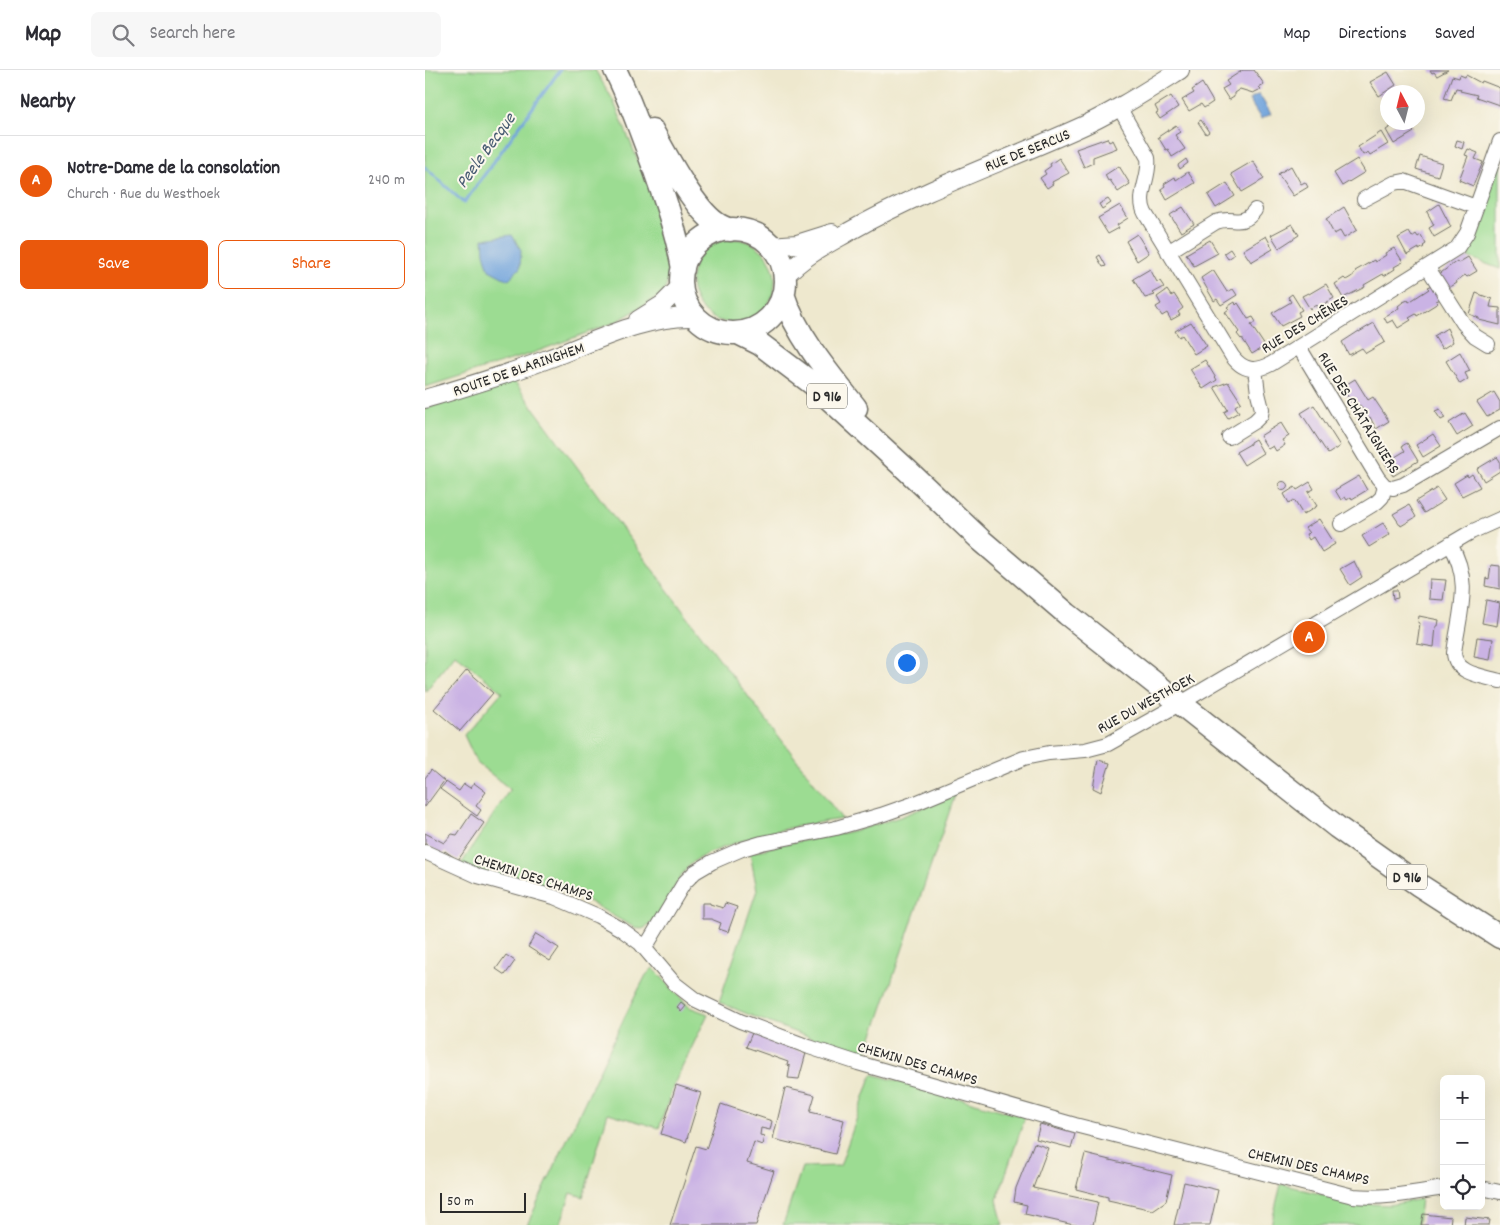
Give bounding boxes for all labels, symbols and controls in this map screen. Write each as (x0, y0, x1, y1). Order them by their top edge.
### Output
search box (91, 12, 441, 57)
text: Map (25, 18, 61, 52)
icon: search (109, 21, 137, 49)
text: Search here (149, 21, 235, 48)
text: Map (1283, 22, 1310, 47)
text: Directions (1338, 22, 1407, 47)
text: Saved (1435, 22, 1475, 47)
north arrow (1380, 85, 1425, 130)
text: Nearby (20, 88, 75, 118)
water label: Peele Becque (451, 108, 524, 194)
street label: RUE DE SERCUS (982, 124, 1074, 179)
text: Notre-Dame de la consolation (67, 156, 280, 183)
text: A (32, 169, 40, 192)
text: 240 m (368, 169, 405, 192)
text: Church · Rue du Westhoek (67, 183, 220, 206)
button: Save (20, 240, 208, 289)
button: Share (218, 240, 405, 289)
street label: RUE DES CHÊNES (1257, 290, 1353, 360)
street label: ROUTE DE BLARINGHEM (450, 337, 588, 404)
street label: RUE DES CHÂTAIGNIERS (1311, 348, 1405, 479)
road number: D 916 (807, 384, 847, 408)
pin: A (1293, 618, 1325, 656)
your location (894, 650, 920, 676)
street label: RUE DU WESTHOEK (1093, 668, 1199, 740)
street label: CHEMIN DES CHAMPS (471, 848, 596, 908)
road number: D 916 (1387, 864, 1427, 890)
street label: CHEMIN DES CHAMPS (855, 1036, 980, 1093)
map controls (1440, 1075, 1485, 1210)
button: + (1440, 1075, 1485, 1120)
button: − (1440, 1120, 1485, 1165)
street label: CHEMIN DES CHAMPS (1245, 1142, 1371, 1193)
button: locate (1440, 1165, 1485, 1210)
scale bar (440, 1190, 526, 1213)
text: 50 m (447, 1192, 474, 1212)

